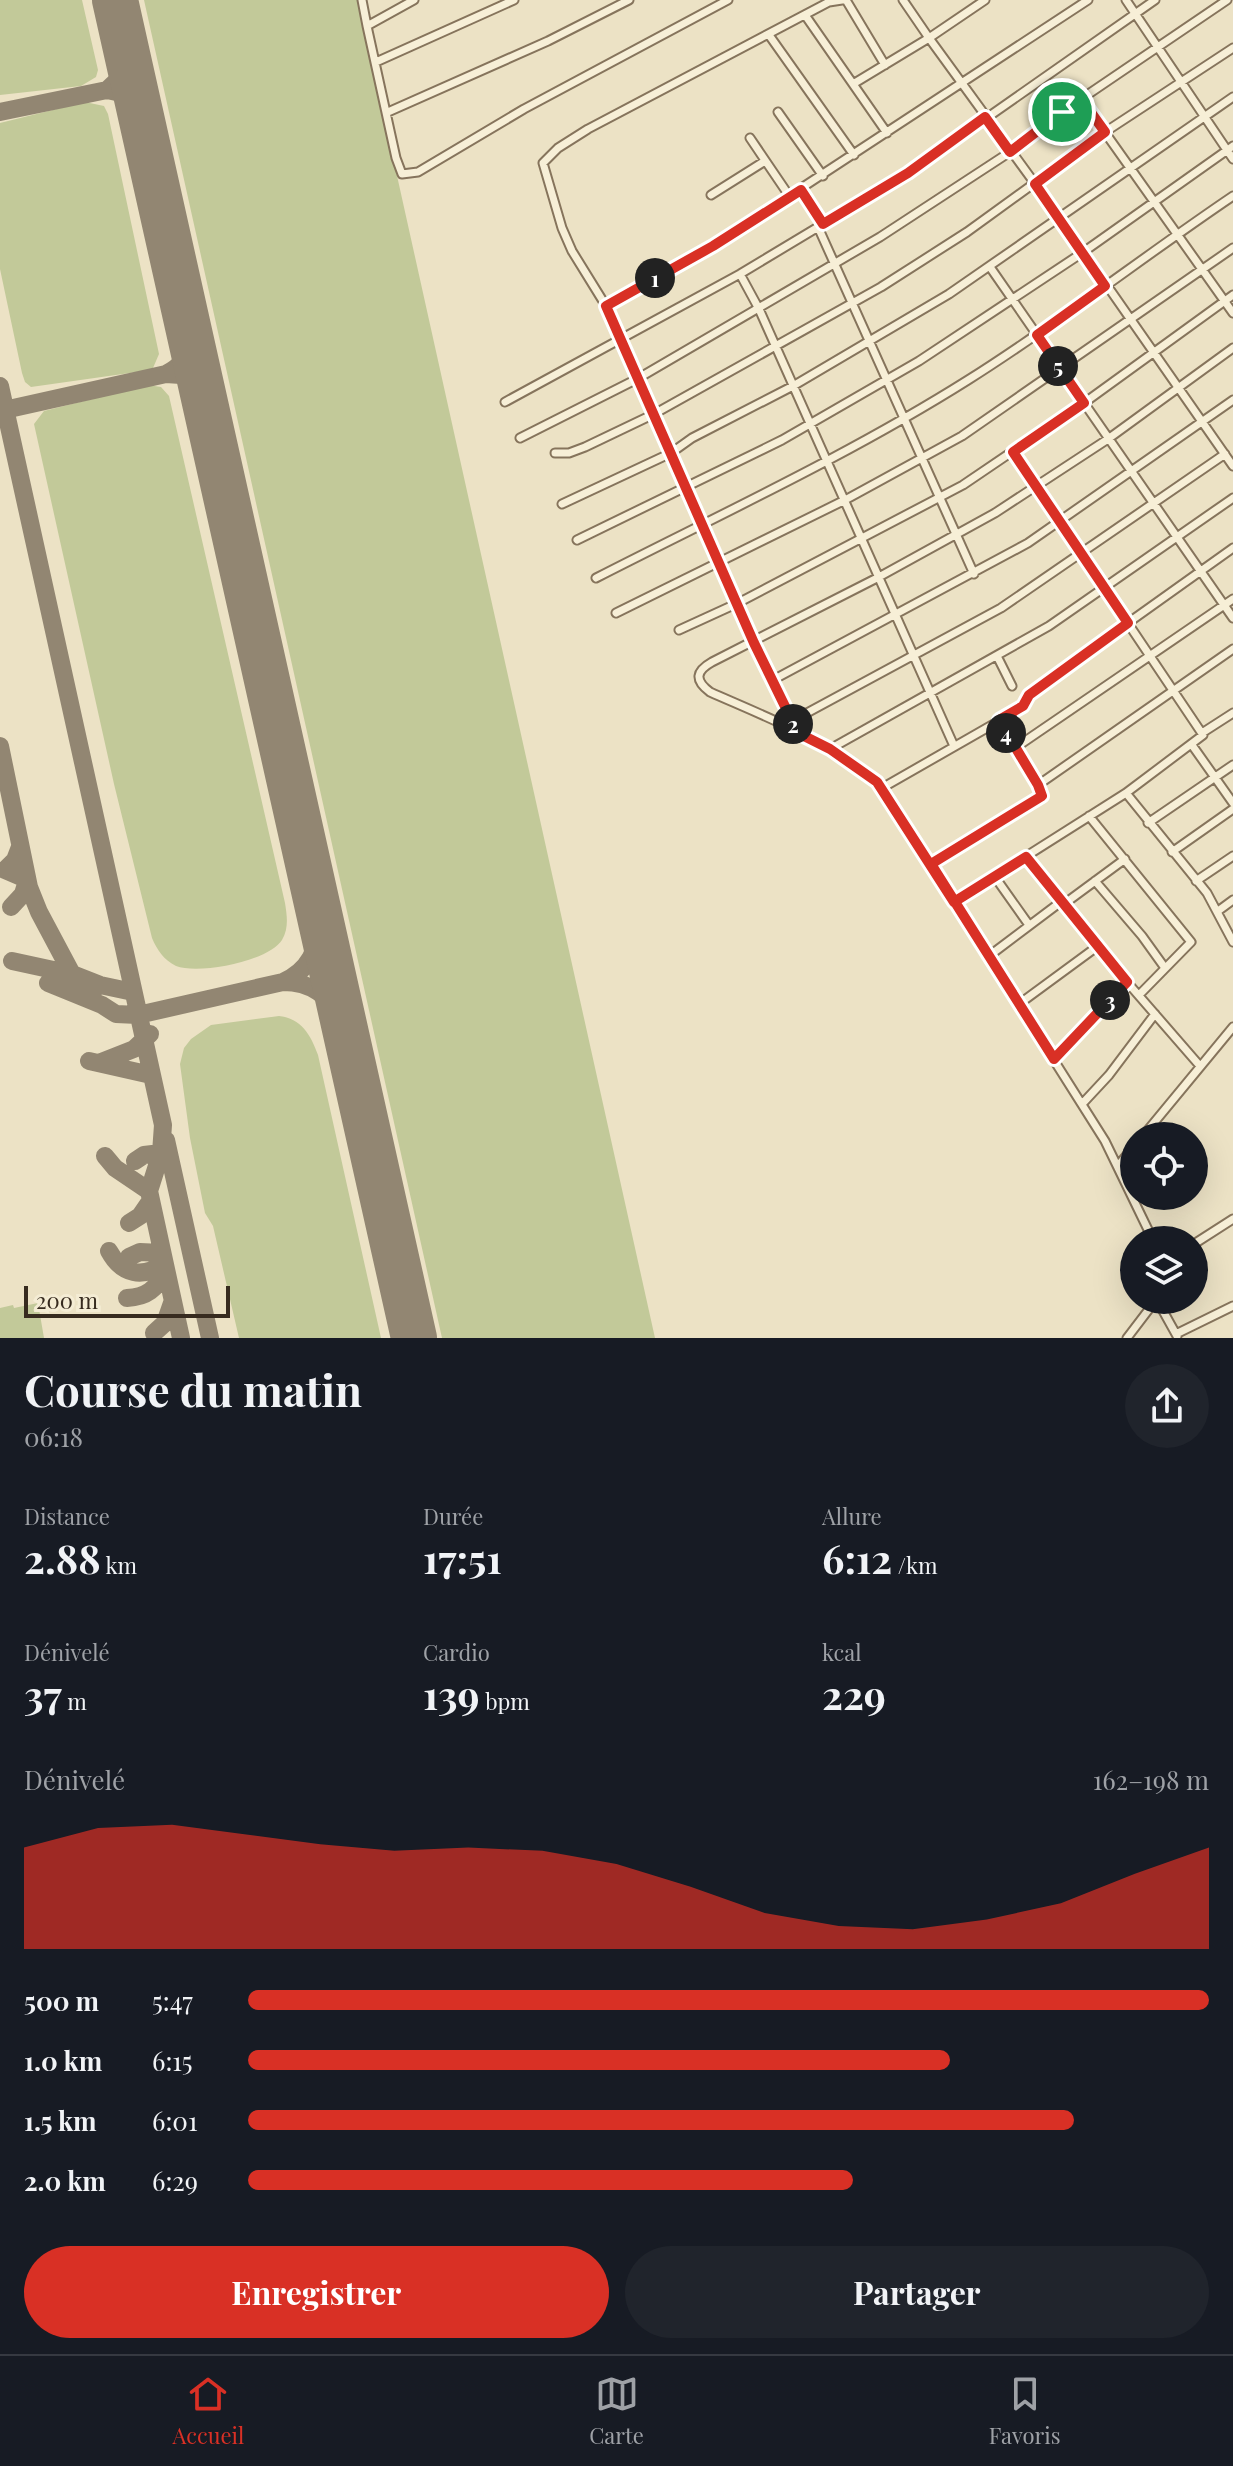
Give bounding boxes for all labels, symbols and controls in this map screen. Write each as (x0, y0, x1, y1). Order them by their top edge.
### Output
pin (1028, 78, 1096, 146)
icon: arrive (1040, 90, 1084, 134)
pin: 1 (635, 258, 675, 298)
text: 1 (651, 263, 659, 293)
pin: 5 (1038, 346, 1078, 386)
text: 5 (1053, 351, 1063, 381)
pin: 2 (773, 704, 813, 744)
text: 2 (787, 709, 799, 739)
pin: 4 (986, 713, 1026, 753)
text: 4 (1000, 718, 1012, 748)
pin: 3 (1090, 980, 1130, 1020)
text: 3 (1105, 985, 1115, 1015)
map controls (1120, 1122, 1208, 1314)
button: locate (1120, 1122, 1208, 1210)
button: layers (1120, 1226, 1208, 1314)
scale bar (24, 1282, 230, 1318)
text: 200 m (36, 1285, 98, 1315)
text: Course du matin (24, 1359, 362, 1418)
button: share (1125, 1364, 1209, 1448)
text: 06:18 (24, 1419, 83, 1454)
text: Distance (24, 1501, 110, 1531)
text: Durée (423, 1501, 483, 1531)
text: Allure (822, 1501, 882, 1531)
text: 2.88 (24, 1531, 101, 1584)
text: 17:51 (423, 1531, 502, 1584)
text: 6:12 (822, 1531, 892, 1584)
text: km (101, 1550, 137, 1580)
text: /km (892, 1550, 938, 1580)
text: Dénivelé (24, 1637, 110, 1667)
text: Cardio (423, 1637, 490, 1667)
text: kcal (822, 1637, 861, 1667)
text: 37 (24, 1667, 62, 1720)
text: 139 (423, 1667, 480, 1720)
text: 229 (822, 1667, 886, 1720)
text: m (62, 1686, 87, 1716)
text: bpm (480, 1686, 530, 1716)
text: Dénivelé (24, 1762, 125, 1797)
text: 162–198 m (1093, 1762, 1209, 1797)
text: 500 m (24, 1983, 99, 2018)
text: 5:47 (152, 1983, 193, 2018)
text: 1.0 km (24, 2043, 102, 2078)
text: 6:15 (152, 2043, 192, 2078)
text: 1.5 km (24, 2103, 97, 2138)
text: 6:01 (152, 2103, 198, 2138)
text: 2.0 km (24, 2163, 106, 2198)
text: 6:29 (152, 2163, 198, 2198)
button: Enregistrer (24, 2246, 609, 2338)
button: Partager (625, 2246, 1209, 2338)
tab: Accueil (172, 2372, 244, 2450)
tab: Carte (589, 2372, 644, 2450)
tab: Favoris (989, 2372, 1061, 2450)

